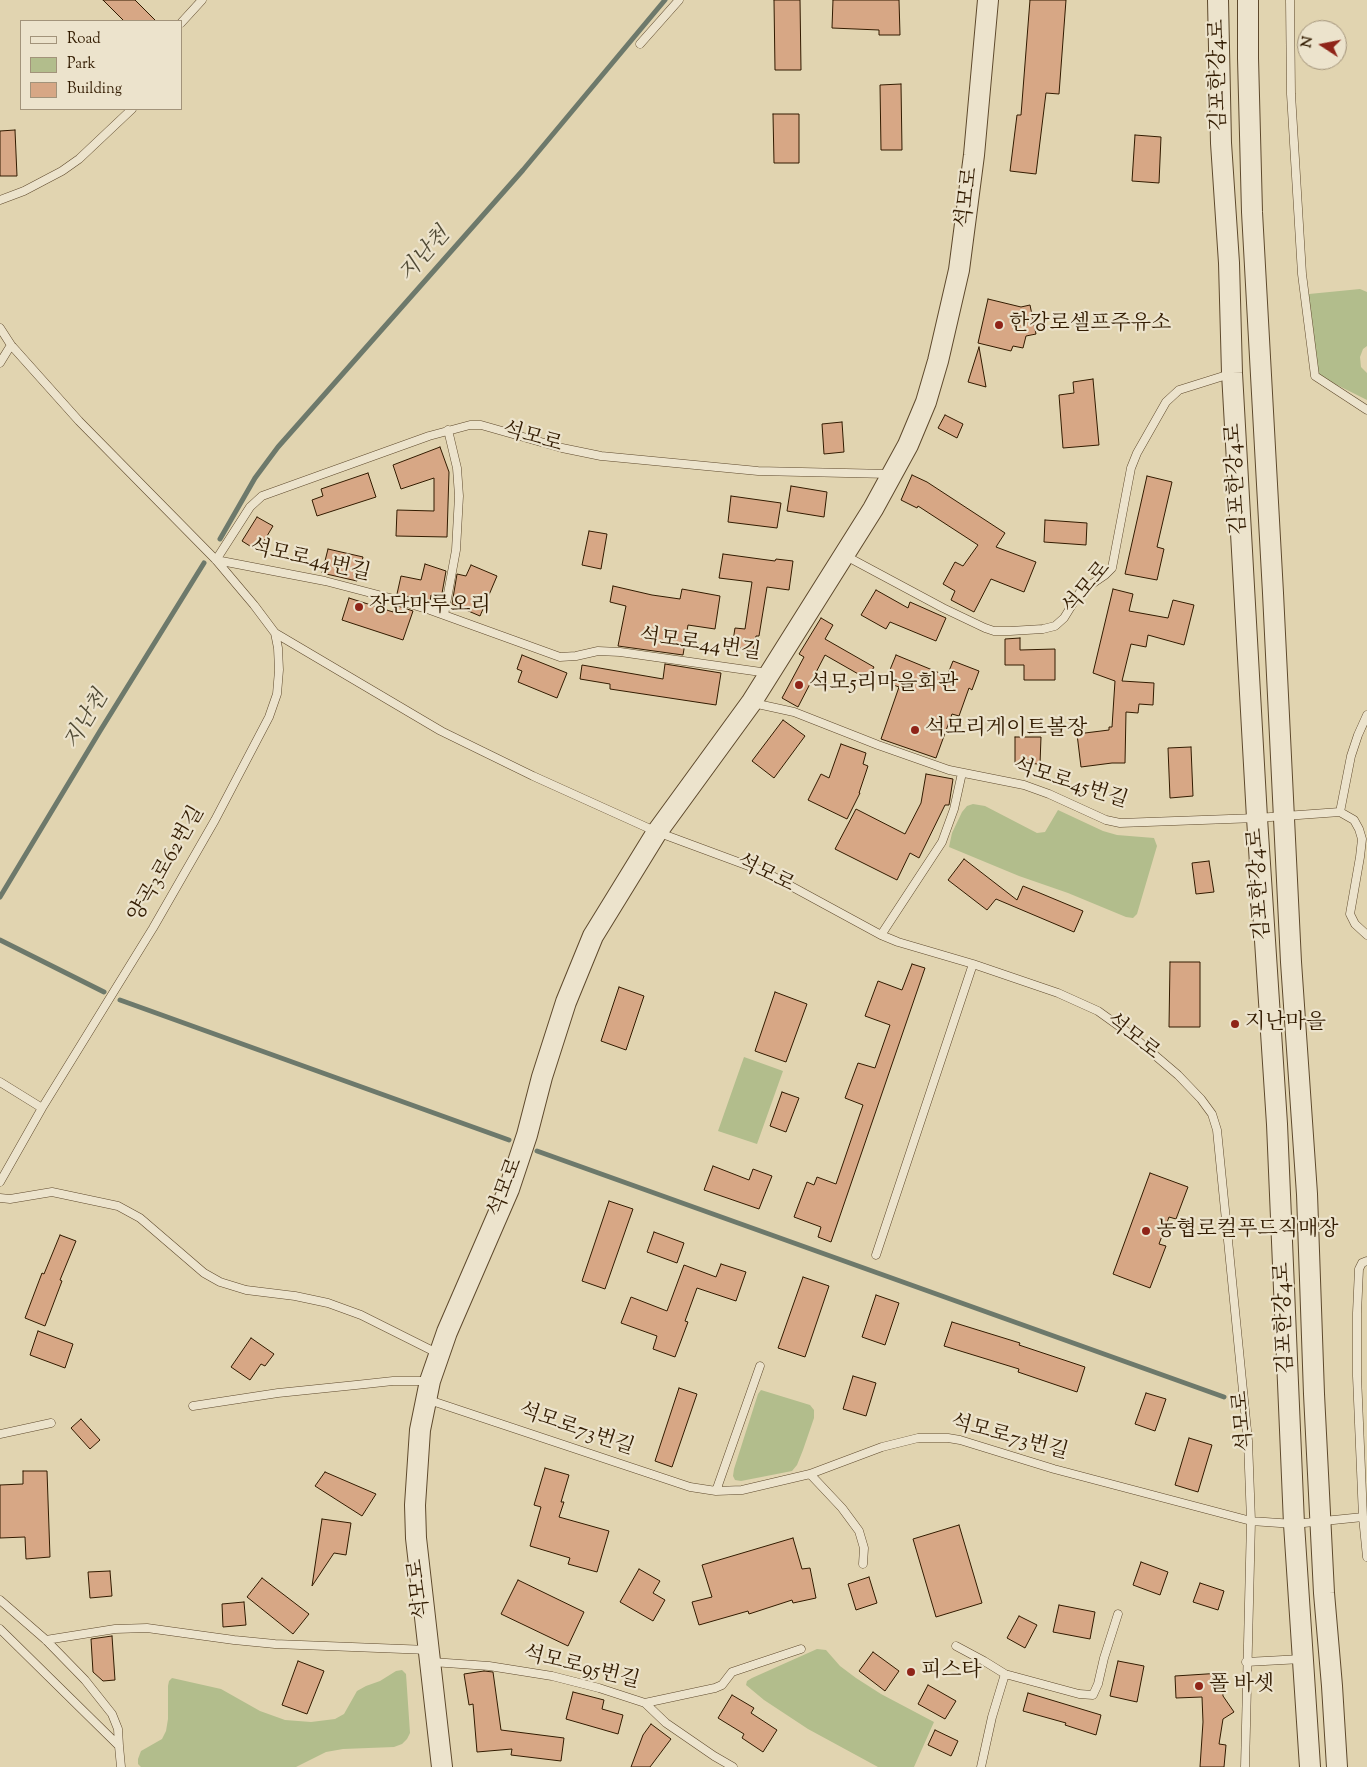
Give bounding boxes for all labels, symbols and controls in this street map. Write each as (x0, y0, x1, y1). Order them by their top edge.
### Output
street label: 김포한강4로 (1206, 19, 1234, 131)
legend (20, 20, 182, 110)
north arrow (1297, 20, 1347, 70)
text: Road (67, 29, 101, 50)
text: N (1297, 35, 1319, 50)
text: Park (67, 54, 96, 75)
text: Building (67, 79, 122, 100)
street label: 석모로 (953, 166, 985, 230)
water label: 지난천 (395, 223, 457, 289)
place label: 한강로셀프주유소 (1009, 312, 1171, 338)
marker: 한강로셀프주유소 (993, 319, 1005, 331)
street label: 석모로 (499, 419, 565, 459)
street label: 김포한강4로 (1222, 422, 1254, 536)
street label: 석모로44번길 (247, 536, 373, 588)
street label: 석모로 (1059, 558, 1117, 620)
place label: 장단마루오리 (369, 594, 491, 620)
marker: 장단마루오리 (353, 601, 365, 613)
street label: 석모로44번길 (638, 625, 762, 667)
place label: 석모5리마을회관 (809, 672, 958, 698)
marker: 석모5리마을회관 (793, 679, 805, 691)
water label: 지난천 (60, 687, 116, 755)
place label: 석모리게이트볼장 (925, 717, 1087, 743)
marker: 석모리게이트볼장 (909, 724, 921, 736)
street label: 석모로45번길 (1009, 755, 1131, 815)
street label: 양곡3로62번길 (125, 802, 211, 928)
street label: 김포한강4로 (1245, 827, 1277, 941)
street label: 석모로 (732, 850, 798, 900)
street label: 석모로 (1100, 1009, 1164, 1067)
place label: 지난마을 (1245, 1011, 1326, 1037)
marker: 지난마을 (1229, 1018, 1241, 1030)
street label: 석모로 (484, 1155, 530, 1221)
place label: 농협로컬푸드직매장 (1156, 1218, 1339, 1244)
marker: 농협로컬푸드직매장 (1140, 1225, 1152, 1237)
street label: 김포한강4로 (1271, 1262, 1301, 1374)
street label: 석모로 (1230, 1390, 1260, 1452)
street label: 석모로73번길 (515, 1399, 637, 1463)
street label: 석모로73번길 (948, 1411, 1070, 1467)
street label: 석모로 (405, 1557, 437, 1621)
street label: 석모로95번길 (520, 1642, 642, 1696)
place label: 피스타 (921, 1659, 982, 1685)
marker: 피스타 (905, 1666, 917, 1678)
place label: 폴 바셋 (1209, 1673, 1274, 1699)
marker: 폴 바셋 (1193, 1680, 1205, 1692)

